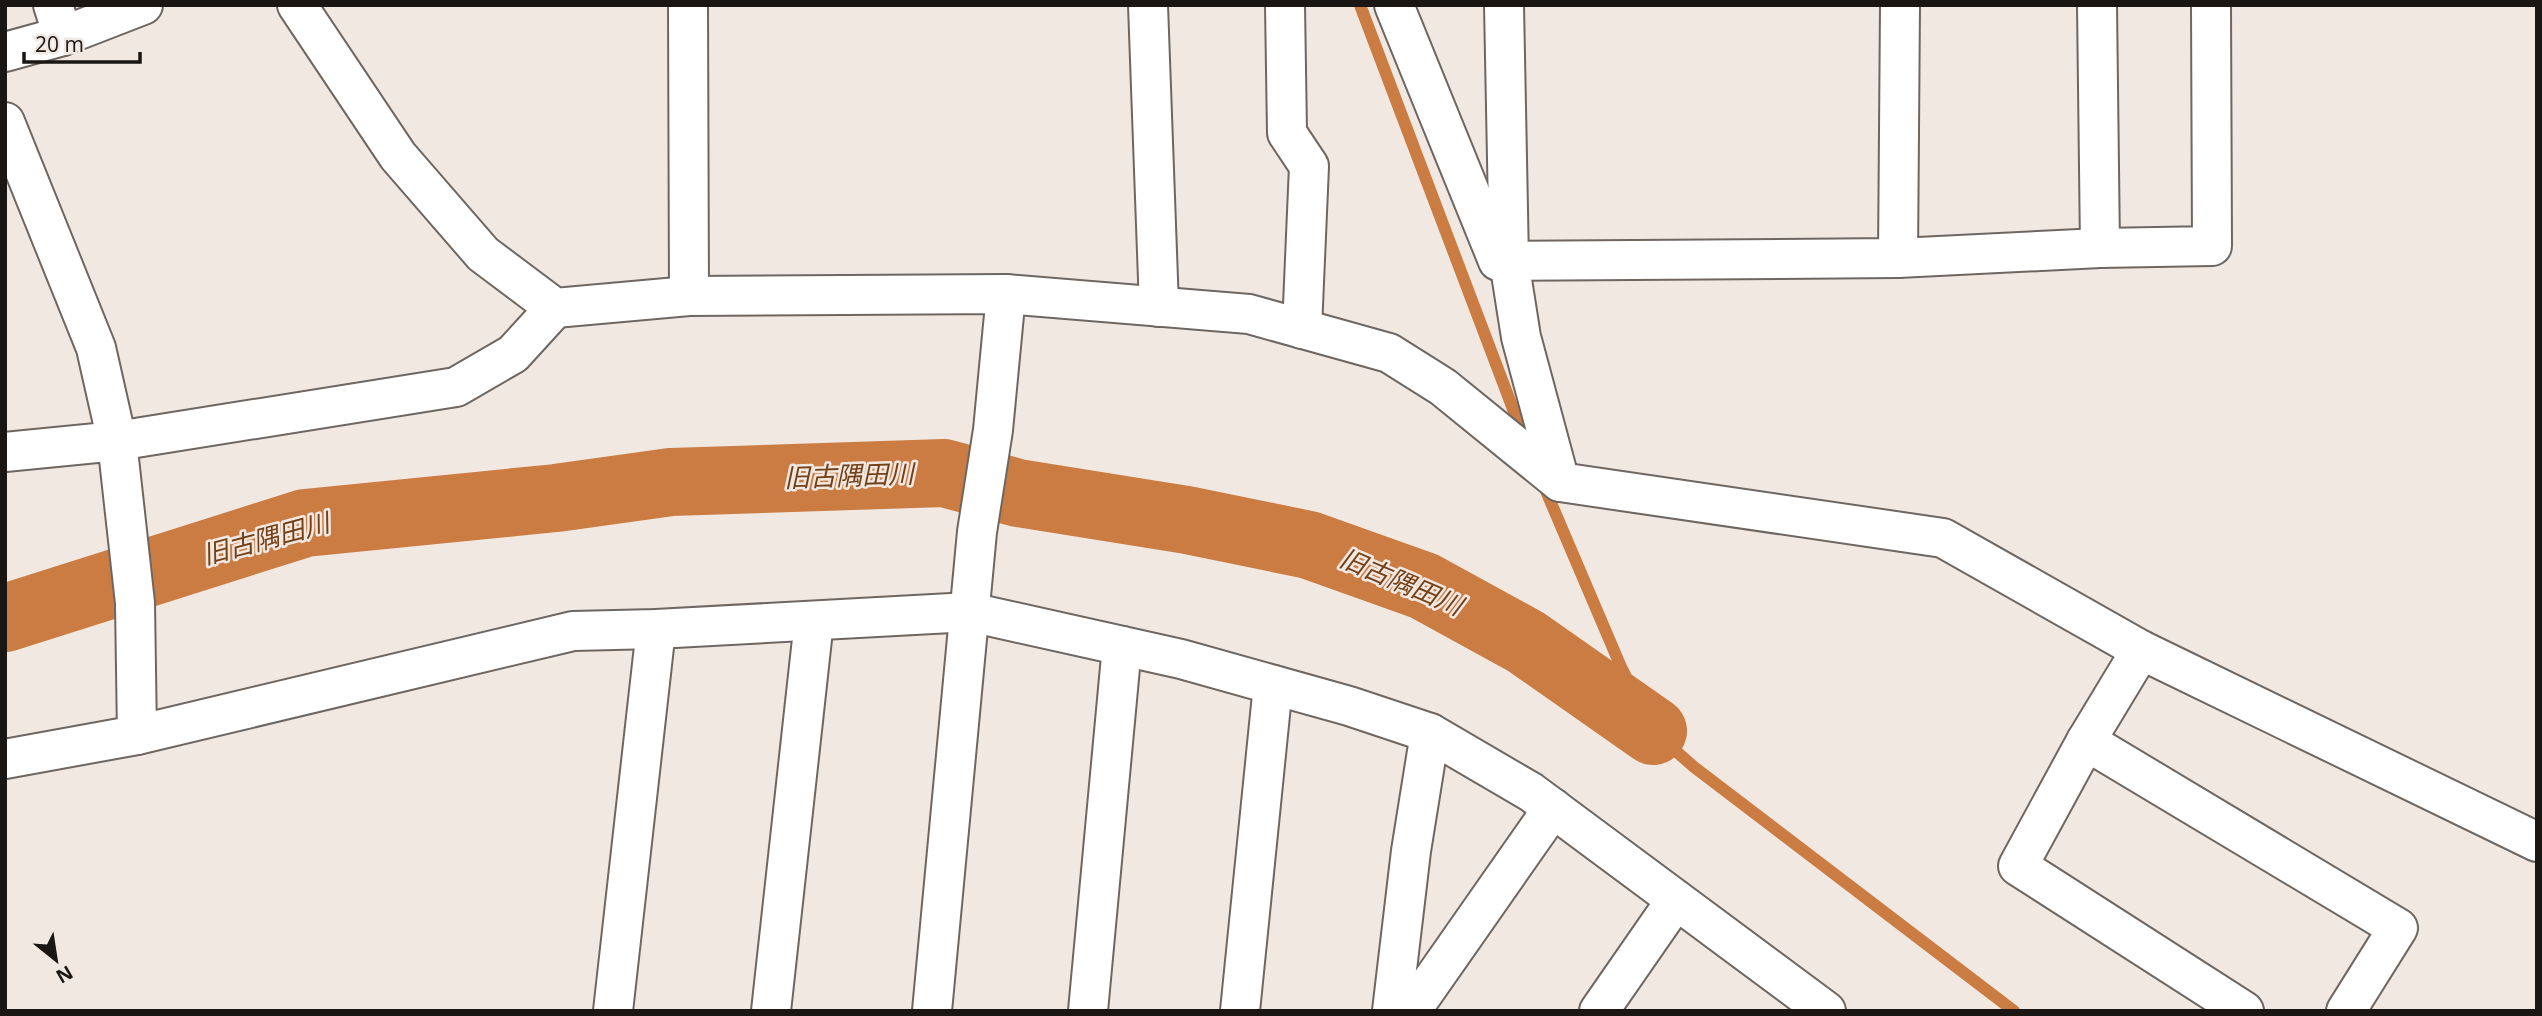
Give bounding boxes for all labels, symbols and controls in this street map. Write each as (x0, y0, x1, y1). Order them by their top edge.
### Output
scale bar (24, 21, 140, 65)
text: 20 m (35, 30, 84, 58)
water label: 旧古隅田川 (783, 455, 918, 495)
water label: 旧古隅田川 (198, 503, 336, 572)
water label: 旧古隅田川 (1335, 539, 1471, 624)
north arrow (21, 925, 91, 995)
text: N (51, 960, 78, 990)

